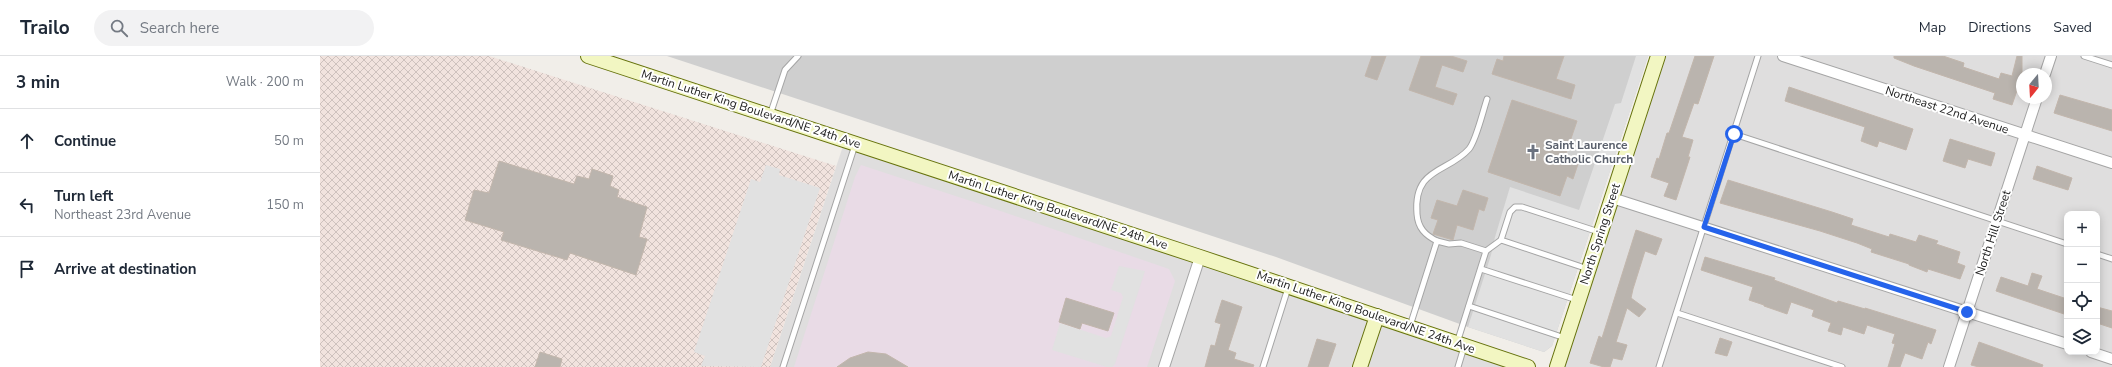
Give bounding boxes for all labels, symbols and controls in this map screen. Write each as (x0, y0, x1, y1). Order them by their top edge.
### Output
search box (94, 10, 374, 46)
text: Trailo (20, 15, 70, 41)
icon: search (108, 17, 130, 39)
text: Search here (140, 18, 219, 38)
text: Map (1919, 18, 1946, 37)
text: Directions (1968, 18, 2031, 37)
text: Saved (2053, 18, 2092, 37)
street label: Martin Luther King Boulevard/NE 24th Ave (639, 66, 863, 152)
north arrow (2016, 68, 2052, 104)
text: 3 min (16, 71, 60, 94)
text: Walk · 200 m (226, 73, 304, 91)
street label: Northeast 22nd Avenue (1883, 82, 2011, 138)
route start (1725, 125, 1743, 143)
icon: ahead (16, 130, 38, 152)
text: Continue (54, 131, 116, 151)
text: 50 m (274, 132, 304, 150)
place label: Saint Laurence Catholic Church (1545, 137, 1633, 167)
church icon: Saint Laurence Catholic Church (1524, 143, 1542, 161)
street label: Martin Luther King Boulevard/NE 24th Ave (946, 167, 1170, 253)
street label: North Spring Street (1576, 181, 1624, 287)
text: Turn left (54, 186, 113, 206)
street label: North Hill Street (1972, 187, 2015, 278)
icon: left (16, 194, 38, 216)
text: 150 m (266, 196, 304, 214)
text: Northeast 23rd Avenue (54, 206, 191, 224)
map controls (2064, 211, 2100, 355)
button: + (2064, 211, 2100, 247)
button: − (2064, 247, 2100, 283)
icon: arrive (16, 258, 38, 280)
text: Arrive at destination (54, 259, 197, 279)
street label: Martin Luther King Boulevard/NE 24th Ave (1255, 267, 1477, 357)
button: locate (2064, 283, 2100, 319)
route end (1958, 303, 1976, 321)
button: layers (2064, 319, 2100, 355)

